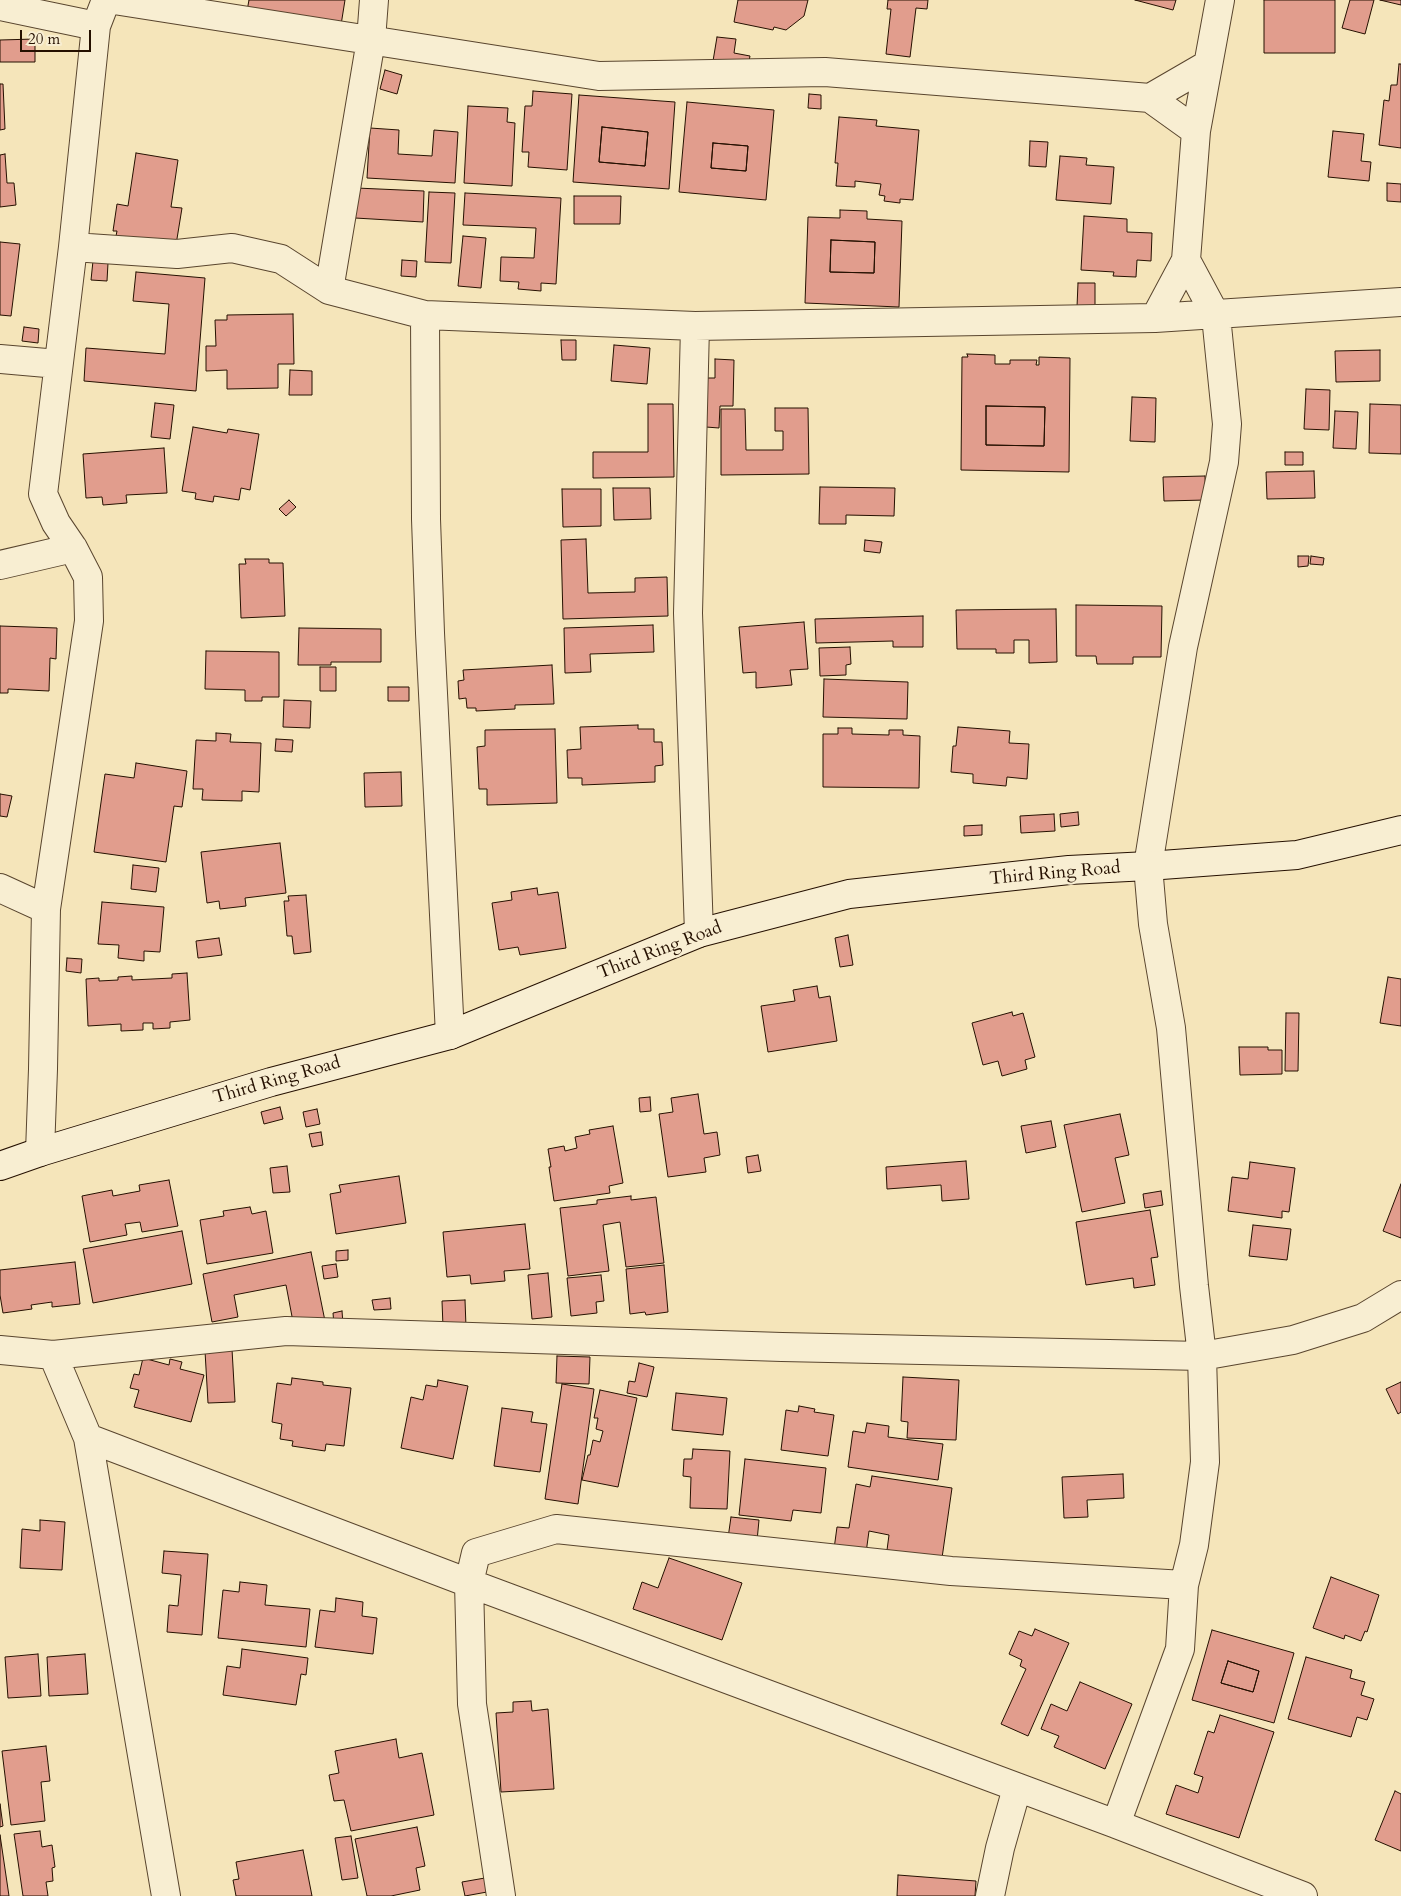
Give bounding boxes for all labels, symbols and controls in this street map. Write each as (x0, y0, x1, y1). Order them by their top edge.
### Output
scale bar (22, 20, 94, 52)
text: 20 m (28, 29, 60, 49)
street label: Third Ring Road (989, 858, 1121, 890)
street label: Third Ring Road (595, 917, 725, 985)
street label: Third Ring Road (211, 1053, 343, 1109)

